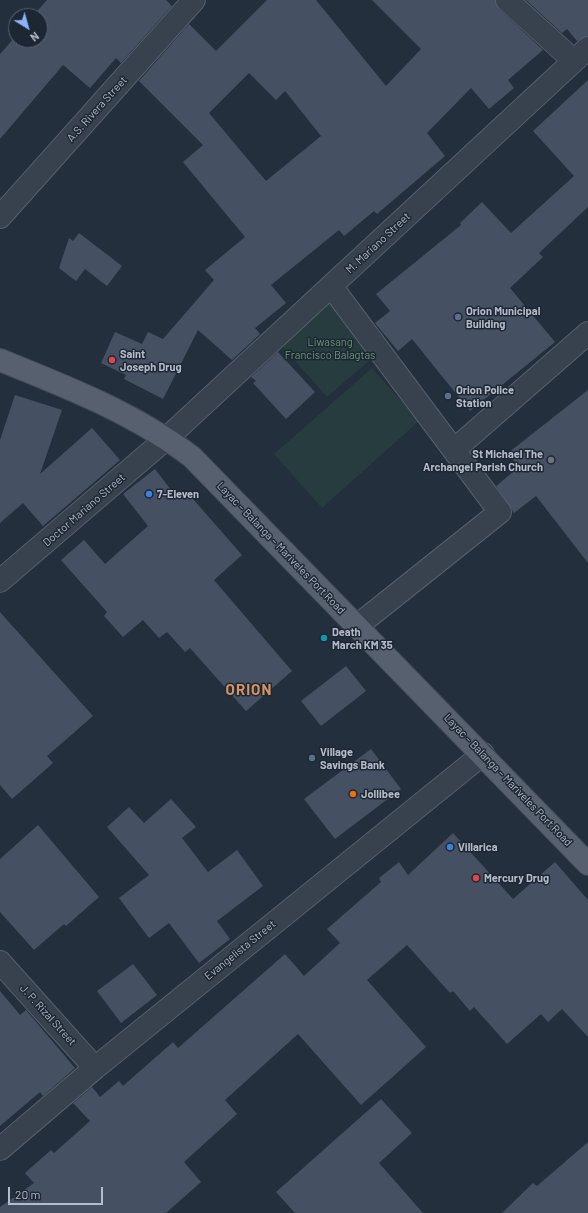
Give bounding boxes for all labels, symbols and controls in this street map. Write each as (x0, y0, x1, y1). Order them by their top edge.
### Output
north arrow (8, 8, 48, 48)
text: N (28, 30, 42, 45)
street label: A.S. Rivera Street (64, 74, 130, 144)
street label: M. Mariano Street (343, 210, 413, 276)
place label: Orion Municipal Building (466, 304, 540, 330)
marker: Orion Municipal Building (453, 312, 463, 322)
park label: Liwasang Francisco Balagtas (285, 335, 375, 361)
place label: Saint Joseph Drug (120, 347, 182, 373)
marker: Saint Joseph Drug (107, 355, 117, 365)
place label: Orion Police Station (456, 383, 514, 409)
marker: Orion Police Station (443, 391, 453, 401)
place label: St Michael The Archangel Parish Church (423, 447, 543, 473)
marker: St Michael The Archangel Parish Church (546, 455, 556, 465)
street label: Doctor Mariano Street (40, 471, 128, 549)
street label: Layac – Balanga – Mariveles Port Road (214, 479, 348, 617)
place label: 7-Eleven (157, 487, 199, 501)
marker: 7-Eleven (144, 489, 154, 499)
place label: Death March KM 35 (332, 625, 393, 651)
marker: Death March KM 35 (319, 633, 329, 643)
district label: ORION (226, 681, 272, 699)
street label: Layac – Balanga – Mariveles Port Road (441, 711, 575, 849)
place label: Village Savings Bank (320, 745, 385, 771)
marker: Village Savings Bank (307, 753, 317, 763)
place label: Jollibee (361, 787, 400, 801)
marker: Jollibee (348, 789, 358, 799)
place label: Villarica (458, 840, 498, 854)
marker: Villarica (445, 842, 455, 852)
place label: Mercury Drug (484, 871, 549, 885)
marker: Mercury Drug (471, 873, 481, 883)
street label: Evangelista Street (202, 917, 278, 983)
street label: J. P. Rizal Street (17, 982, 79, 1048)
scale bar (10, 1179, 105, 1205)
text: 20 m (15, 1187, 41, 1201)

